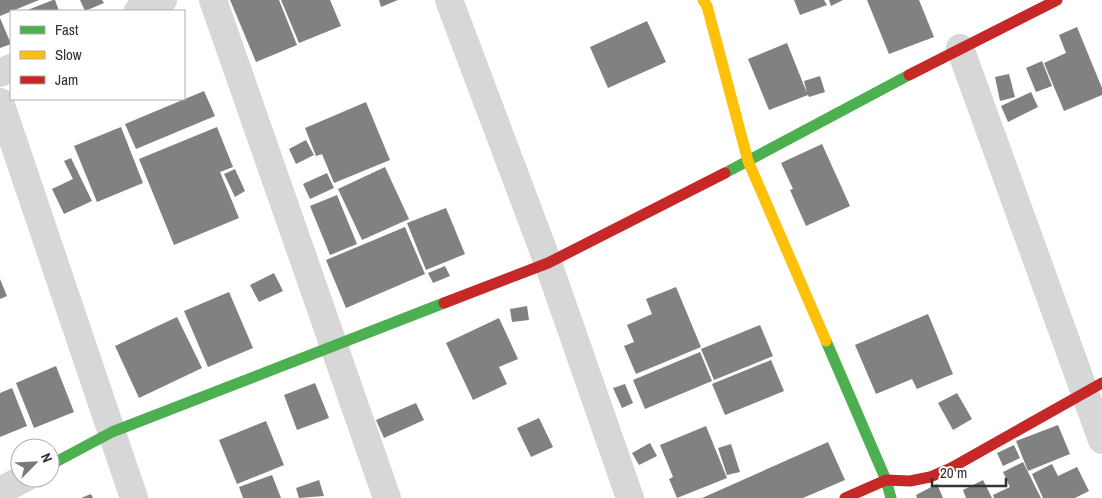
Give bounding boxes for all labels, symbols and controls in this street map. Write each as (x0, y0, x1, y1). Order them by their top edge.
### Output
legend (10, 10, 185, 100)
text: Fast (55, 19, 79, 40)
text: Slow (55, 44, 82, 65)
text: Jam (55, 69, 78, 90)
north arrow (10, 438, 60, 488)
text: N (37, 450, 57, 465)
scale bar (932, 456, 1006, 488)
text: 20 m (940, 462, 967, 483)

